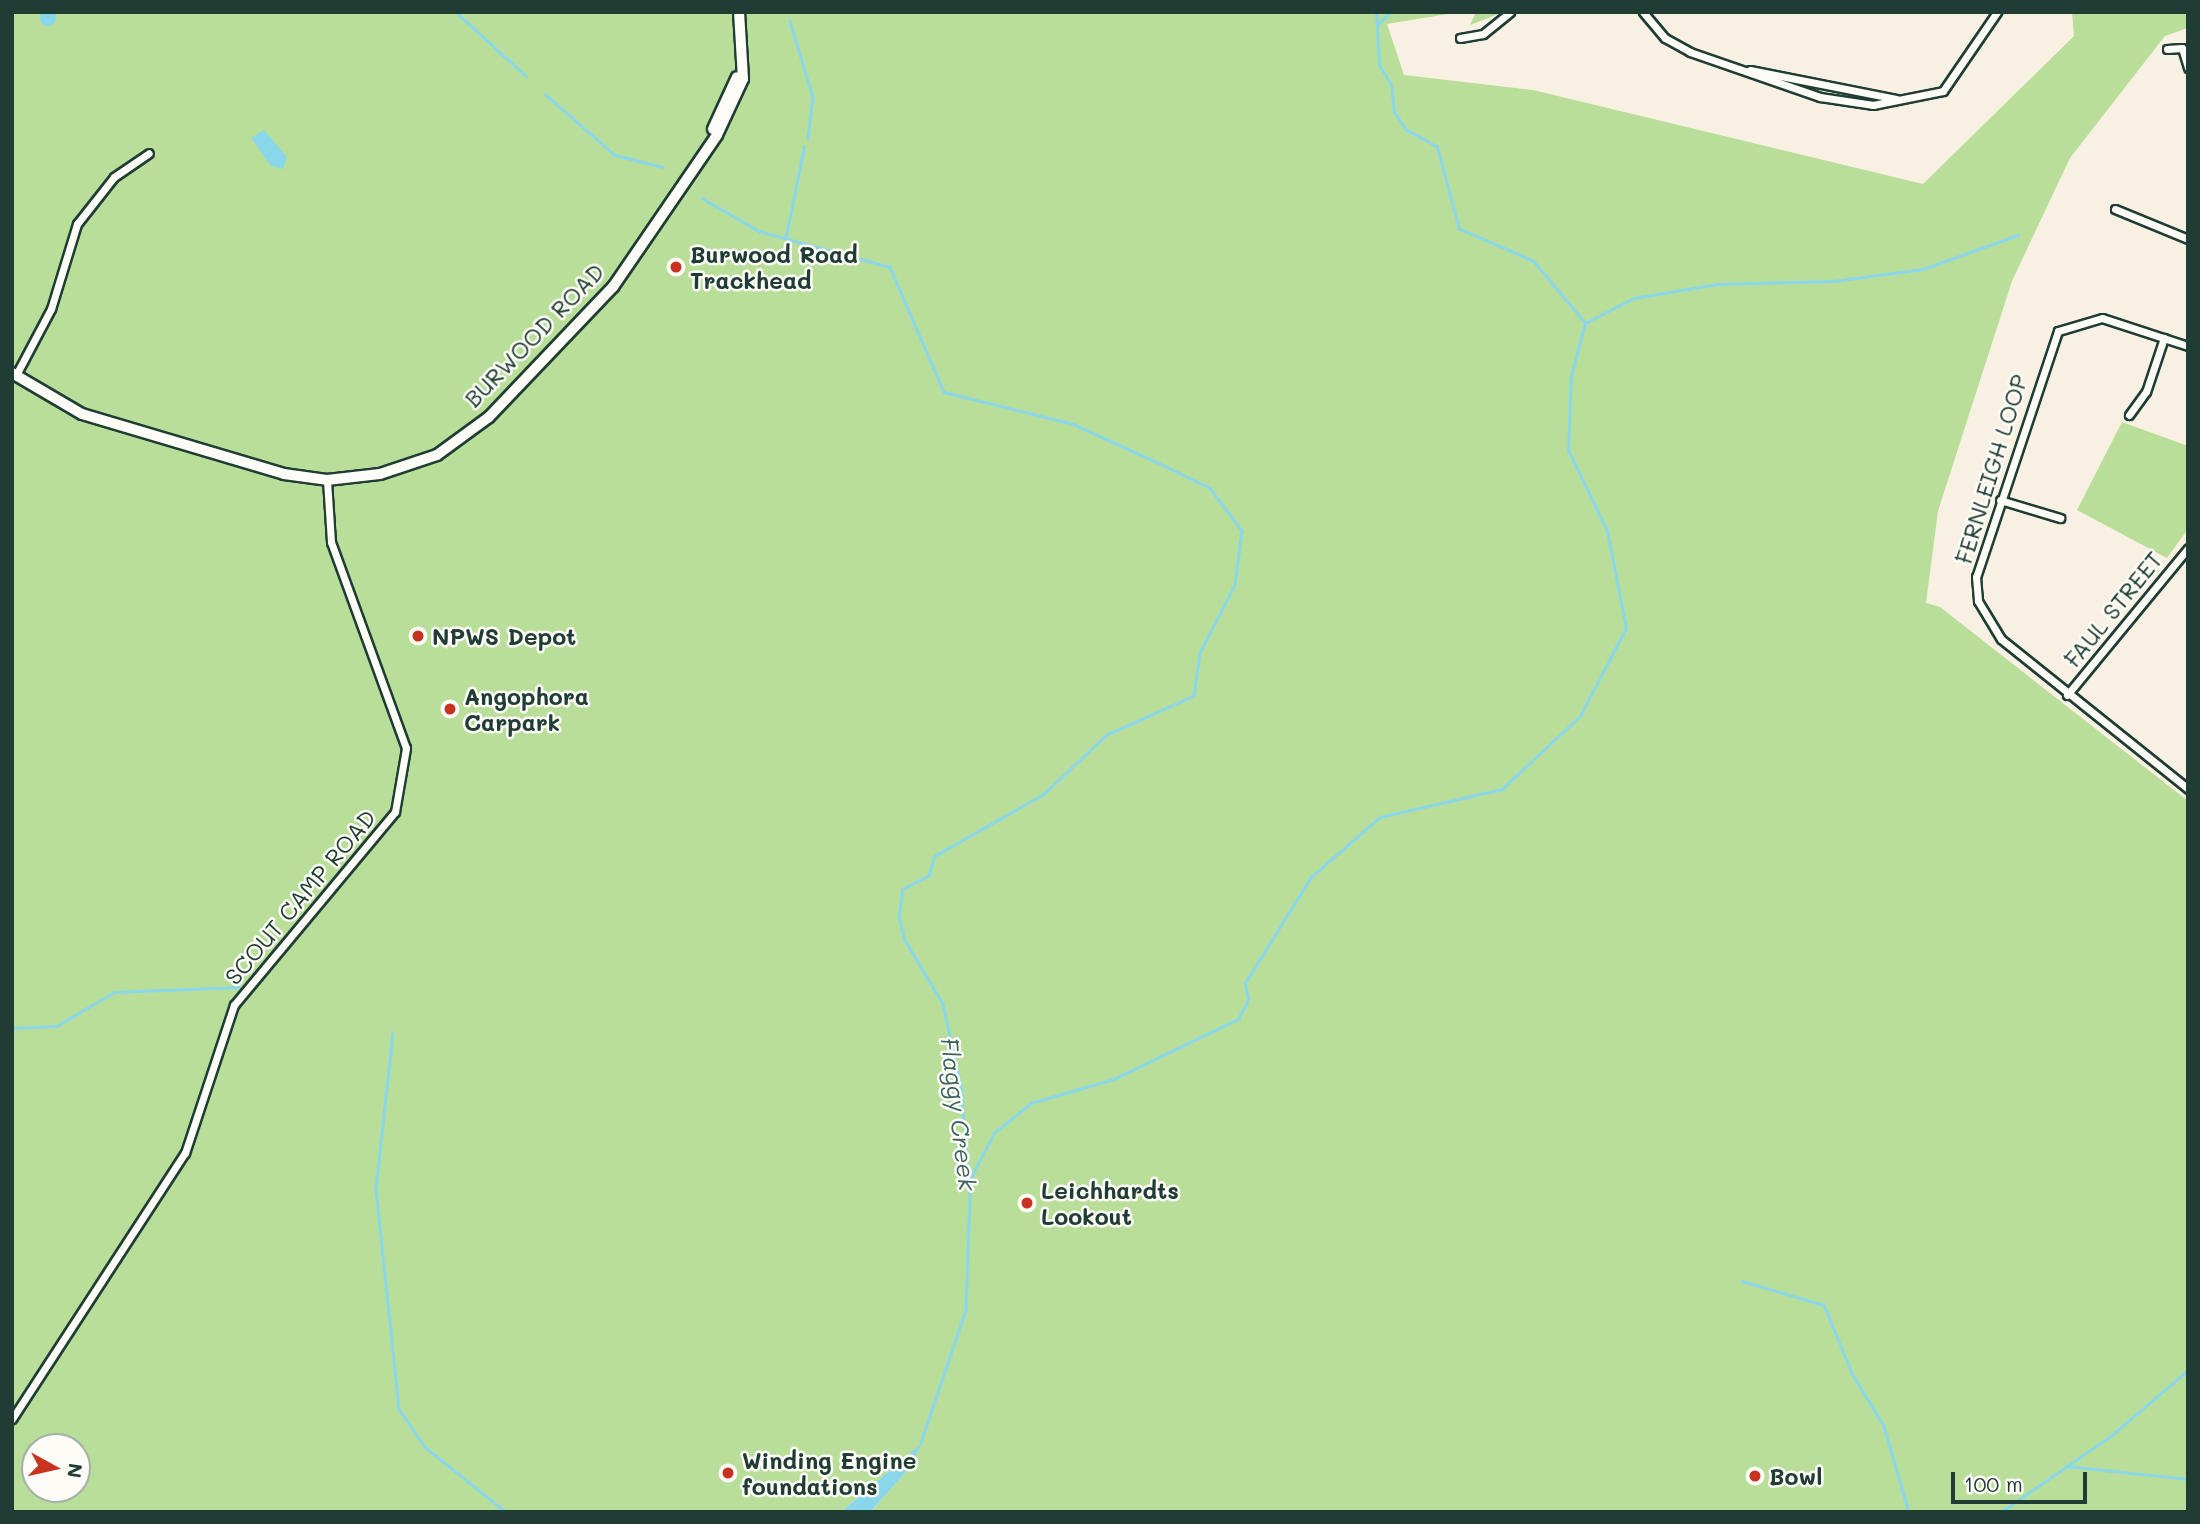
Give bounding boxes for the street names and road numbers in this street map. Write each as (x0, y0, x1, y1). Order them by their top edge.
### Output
street label: BURWOOD ROAD (458, 257, 610, 413)
street label: FERNLEIGH LOOP (1949, 371, 2033, 567)
street label: FAUL STREET (2058, 546, 2168, 672)
street label: SCOUT CAMP ROAD (219, 804, 381, 990)

